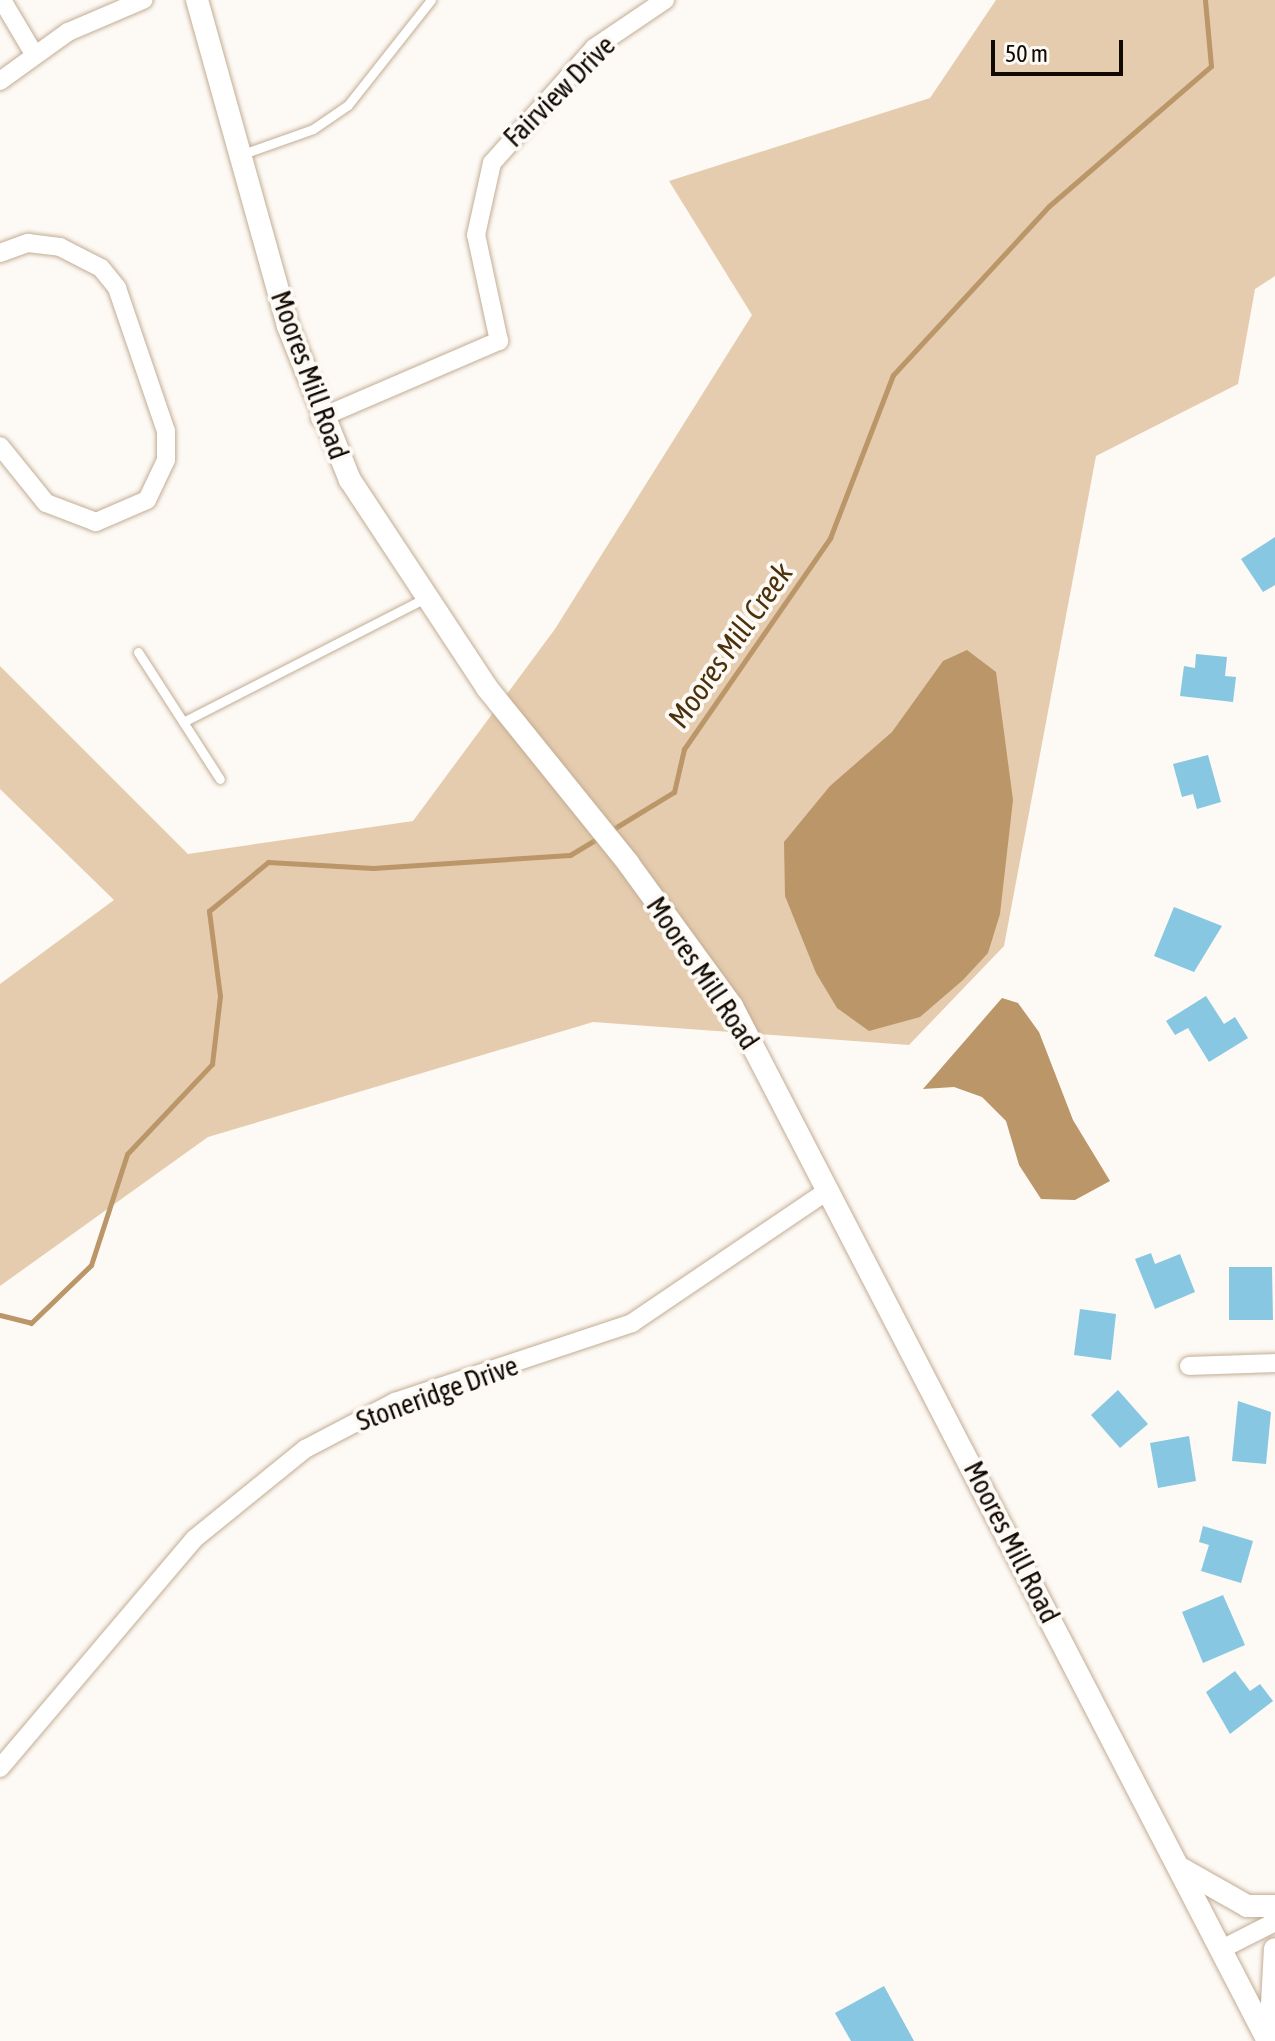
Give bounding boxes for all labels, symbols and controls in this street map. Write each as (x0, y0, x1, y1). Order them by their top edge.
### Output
scale bar (995, 24, 1127, 74)
street label: Fairview Drive (496, 28, 622, 154)
text: 50 m (1005, 40, 1048, 67)
street label: Moores Mill Road (264, 286, 356, 464)
water label: Moores Mill Creek (660, 556, 800, 734)
street label: Moores Mill Road (640, 890, 766, 1056)
street label: Stoneridge Drive (352, 1348, 522, 1438)
street label: Moores Mill Road (957, 1455, 1067, 1629)

